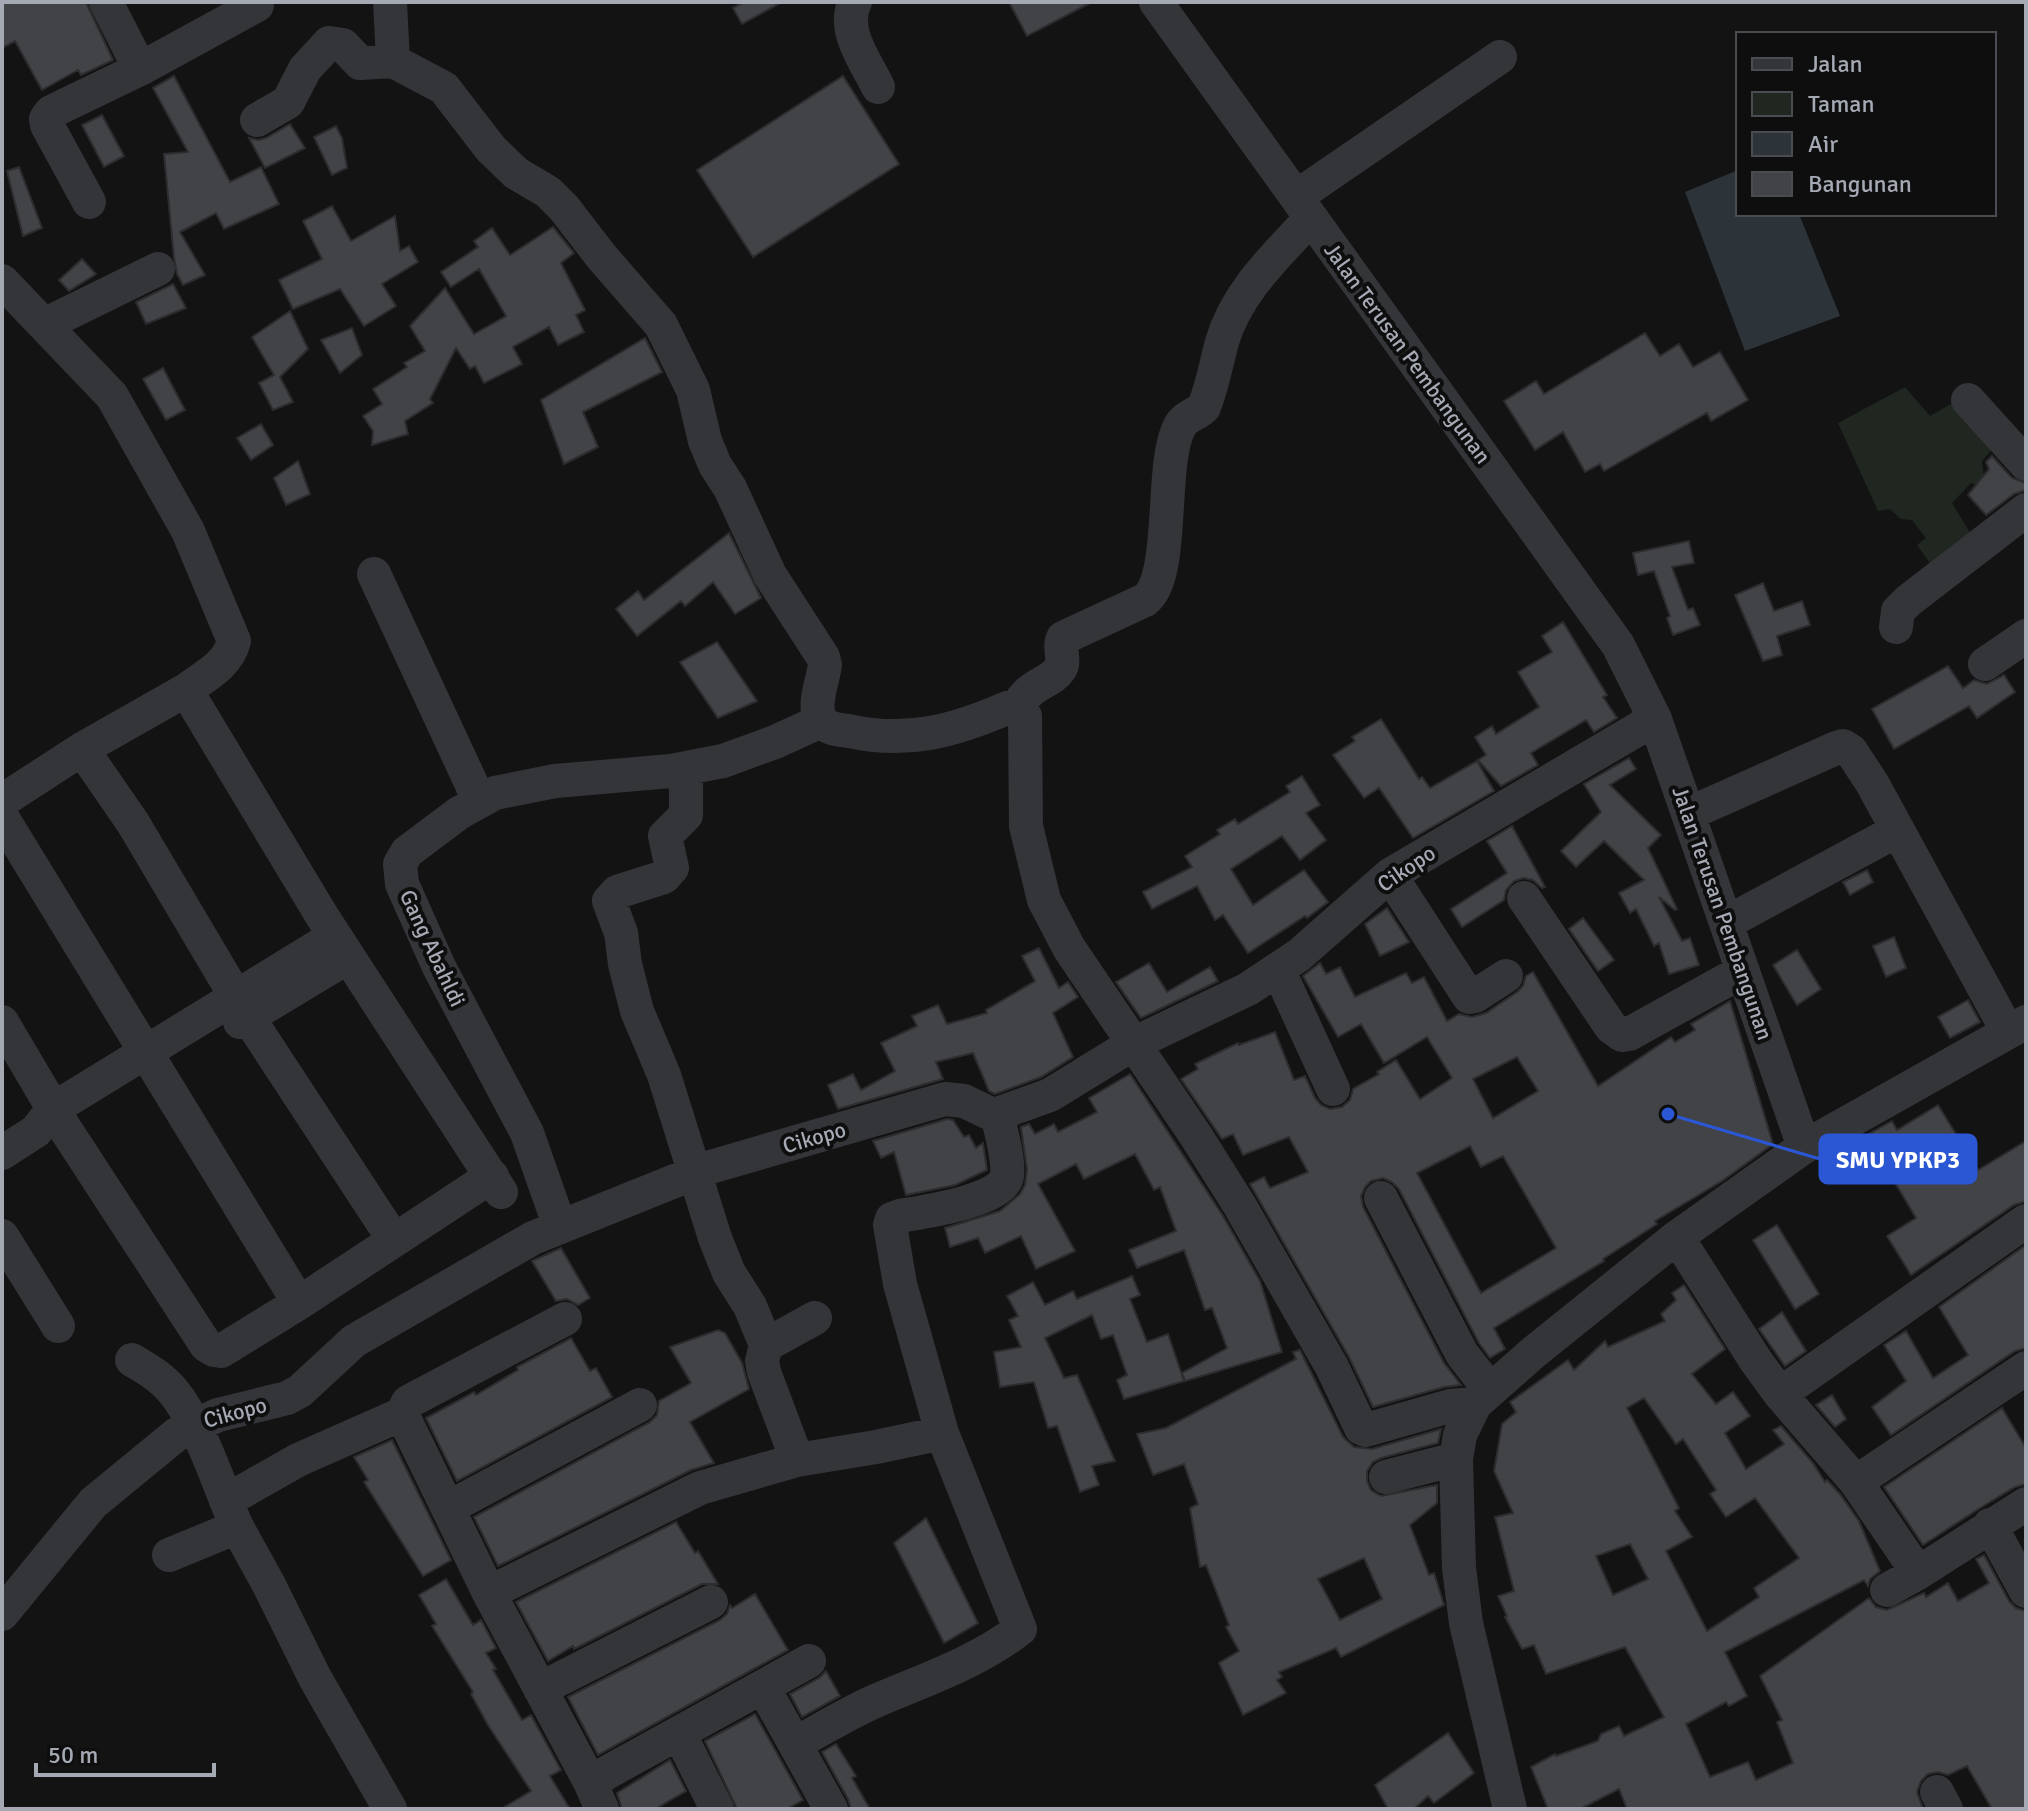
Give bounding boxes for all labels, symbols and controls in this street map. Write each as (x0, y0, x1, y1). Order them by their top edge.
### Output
legend (1736, 32, 1996, 216)
text: Jalan (1808, 49, 1863, 79)
text: Taman (1808, 89, 1875, 119)
text: Air (1808, 129, 1838, 159)
text: Bangunan (1808, 169, 1912, 199)
street label: Jalan Terusan Pembangunan (1318, 237, 1497, 469)
street label: Jalan Terusan Pembangunan (1666, 783, 1779, 1044)
street label: Cikopo (1372, 839, 1441, 898)
street label: Gang Abahldi (394, 885, 471, 1011)
street label: Cikopo (779, 1116, 849, 1159)
callout: SMU YPKP3 (1820, 1135, 1976, 1183)
text: SMU YPKP3 (1836, 1145, 1960, 1175)
street label: Cikopo (201, 1391, 270, 1434)
scale bar (36, 1727, 214, 1777)
text: 50 m (48, 1740, 98, 1770)

